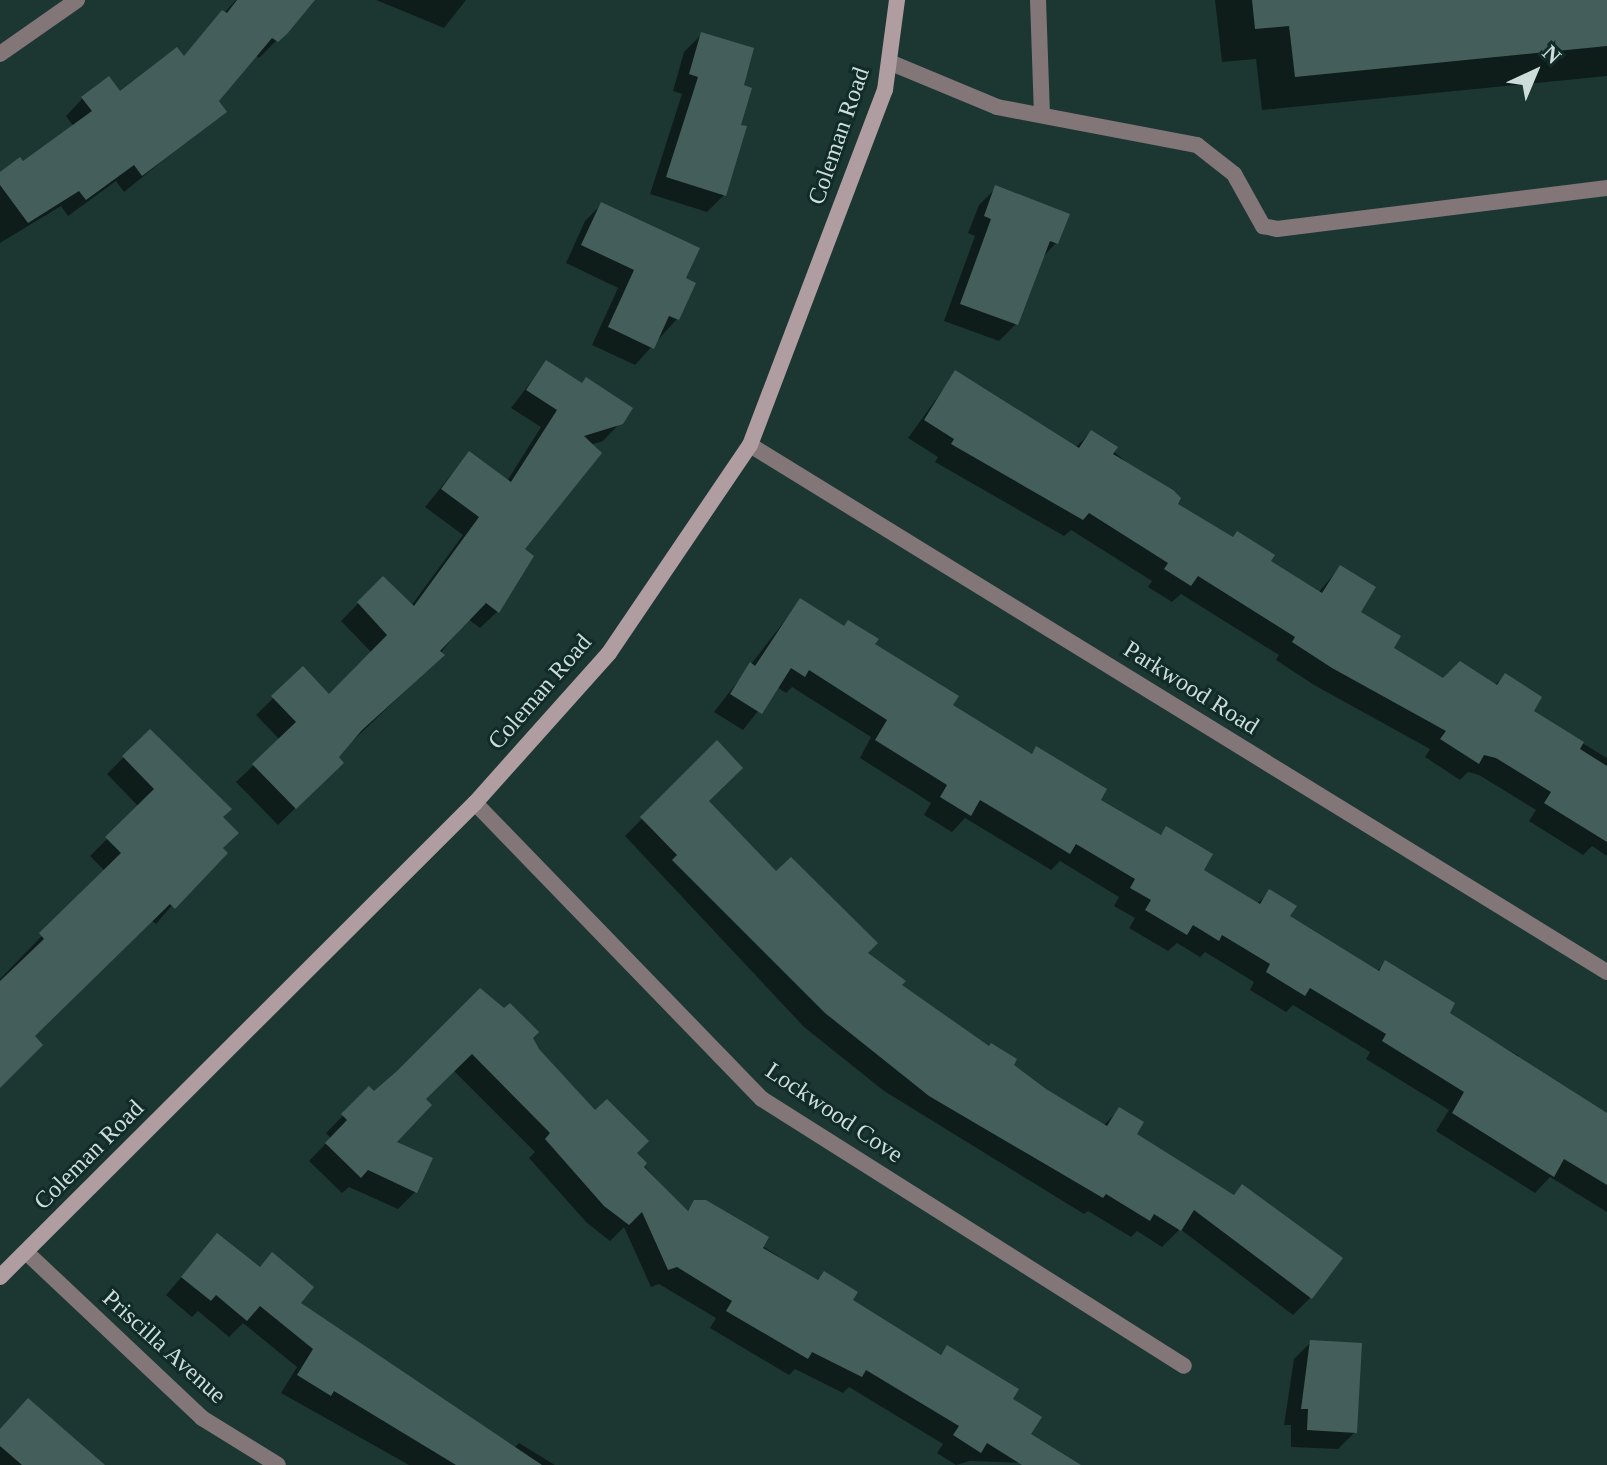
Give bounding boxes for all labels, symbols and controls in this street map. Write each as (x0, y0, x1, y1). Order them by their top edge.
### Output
north arrow (1495, 32, 1575, 112)
text: N (1538, 40, 1566, 69)
street label: Coleman Road (802, 64, 876, 208)
street label: Coleman Road (482, 628, 598, 756)
street label: Parkwood Road (1118, 635, 1264, 741)
street label: Lockwood Cove (760, 1057, 908, 1169)
street label: Coleman Road (28, 1094, 150, 1216)
street label: Priscilla Avenue (96, 1284, 232, 1410)

